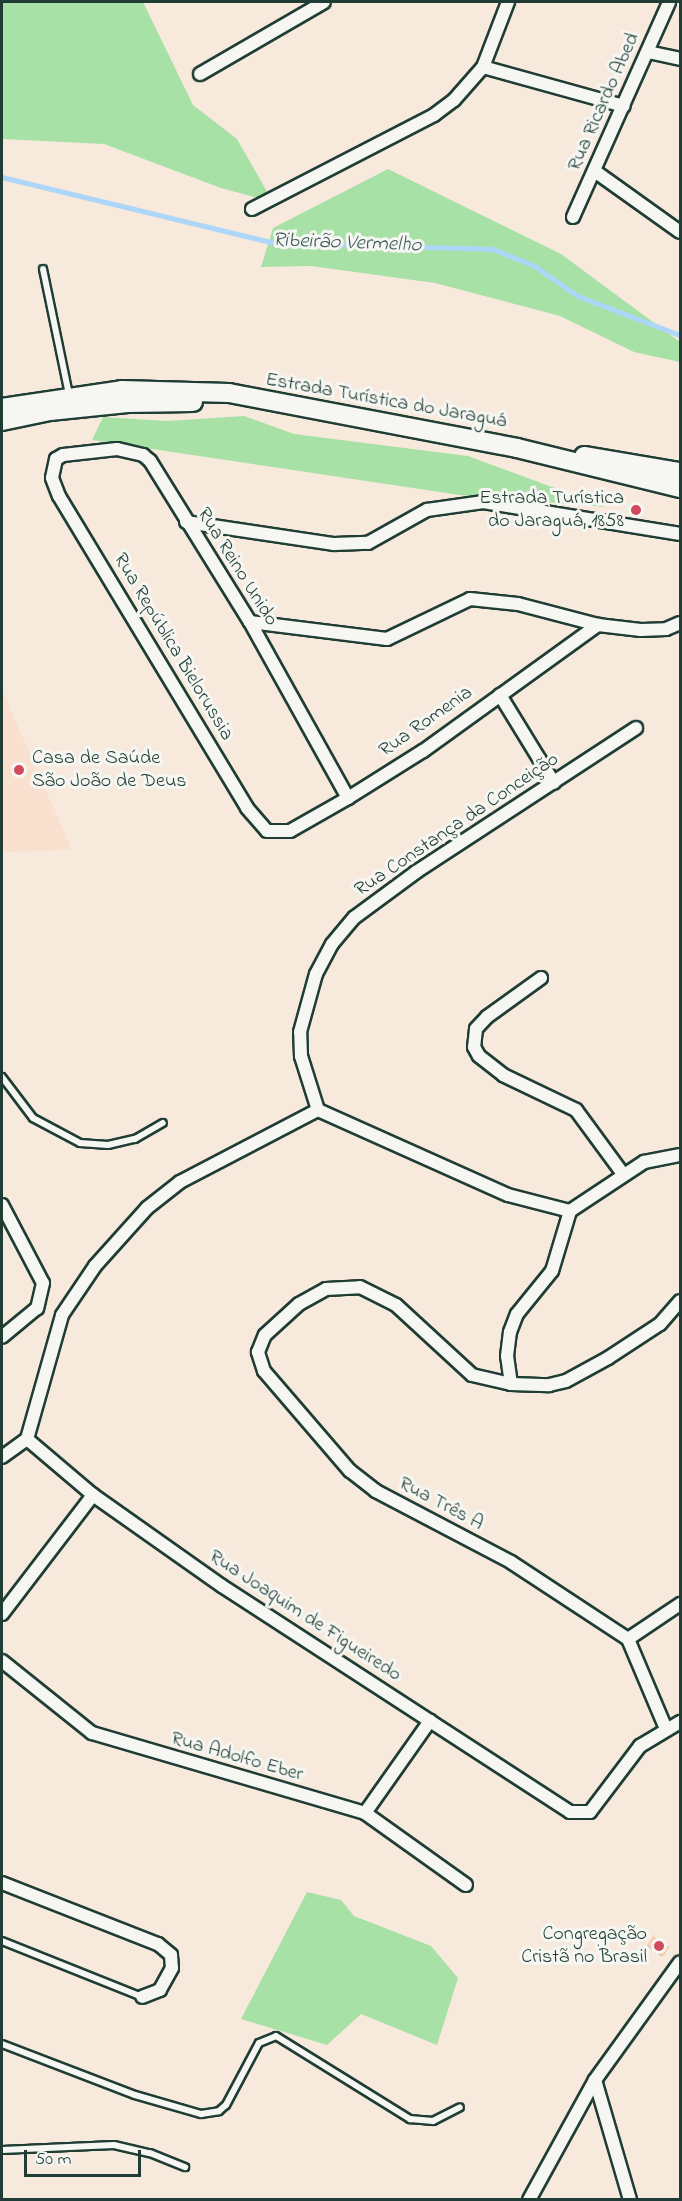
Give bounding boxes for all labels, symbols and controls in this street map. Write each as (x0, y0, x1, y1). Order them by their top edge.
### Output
street label: Rua Ricardo Abed (563, 29, 645, 175)
water label: Ribeirão Vermelho (272, 228, 422, 258)
street label: Estrada Turística do Jaraguá (264, 368, 508, 434)
place label: Estrada Turística do Jaraguá, 1858 (479, 486, 624, 533)
street label: Rua Reino Unido (191, 503, 283, 631)
marker: Estrada Turística do Jaraguá, 1858 (629, 503, 643, 517)
street label: Rua República Bielorussia (108, 549, 238, 745)
street label: Rua Romenia (375, 681, 477, 763)
place label: Casa de Saúde São João de Deus (32, 746, 186, 793)
street label: Rua Constança da Conceição (350, 748, 564, 902)
marker: Casa de Saúde São João de Deus (10, 761, 28, 779)
street label: Rua Três A (395, 1472, 487, 1536)
street label: Rua Joaquim de Figueiredo (204, 1545, 406, 1687)
street label: Rua Adolfo Eber (168, 1727, 306, 1787)
place label: Congregação Cristã no Brasil (521, 1922, 647, 1969)
marker: Congregação Cristã no Brasil (652, 1939, 666, 1953)
scale bar (27, 2138, 144, 2176)
text: 50 m (35, 2147, 72, 2173)

